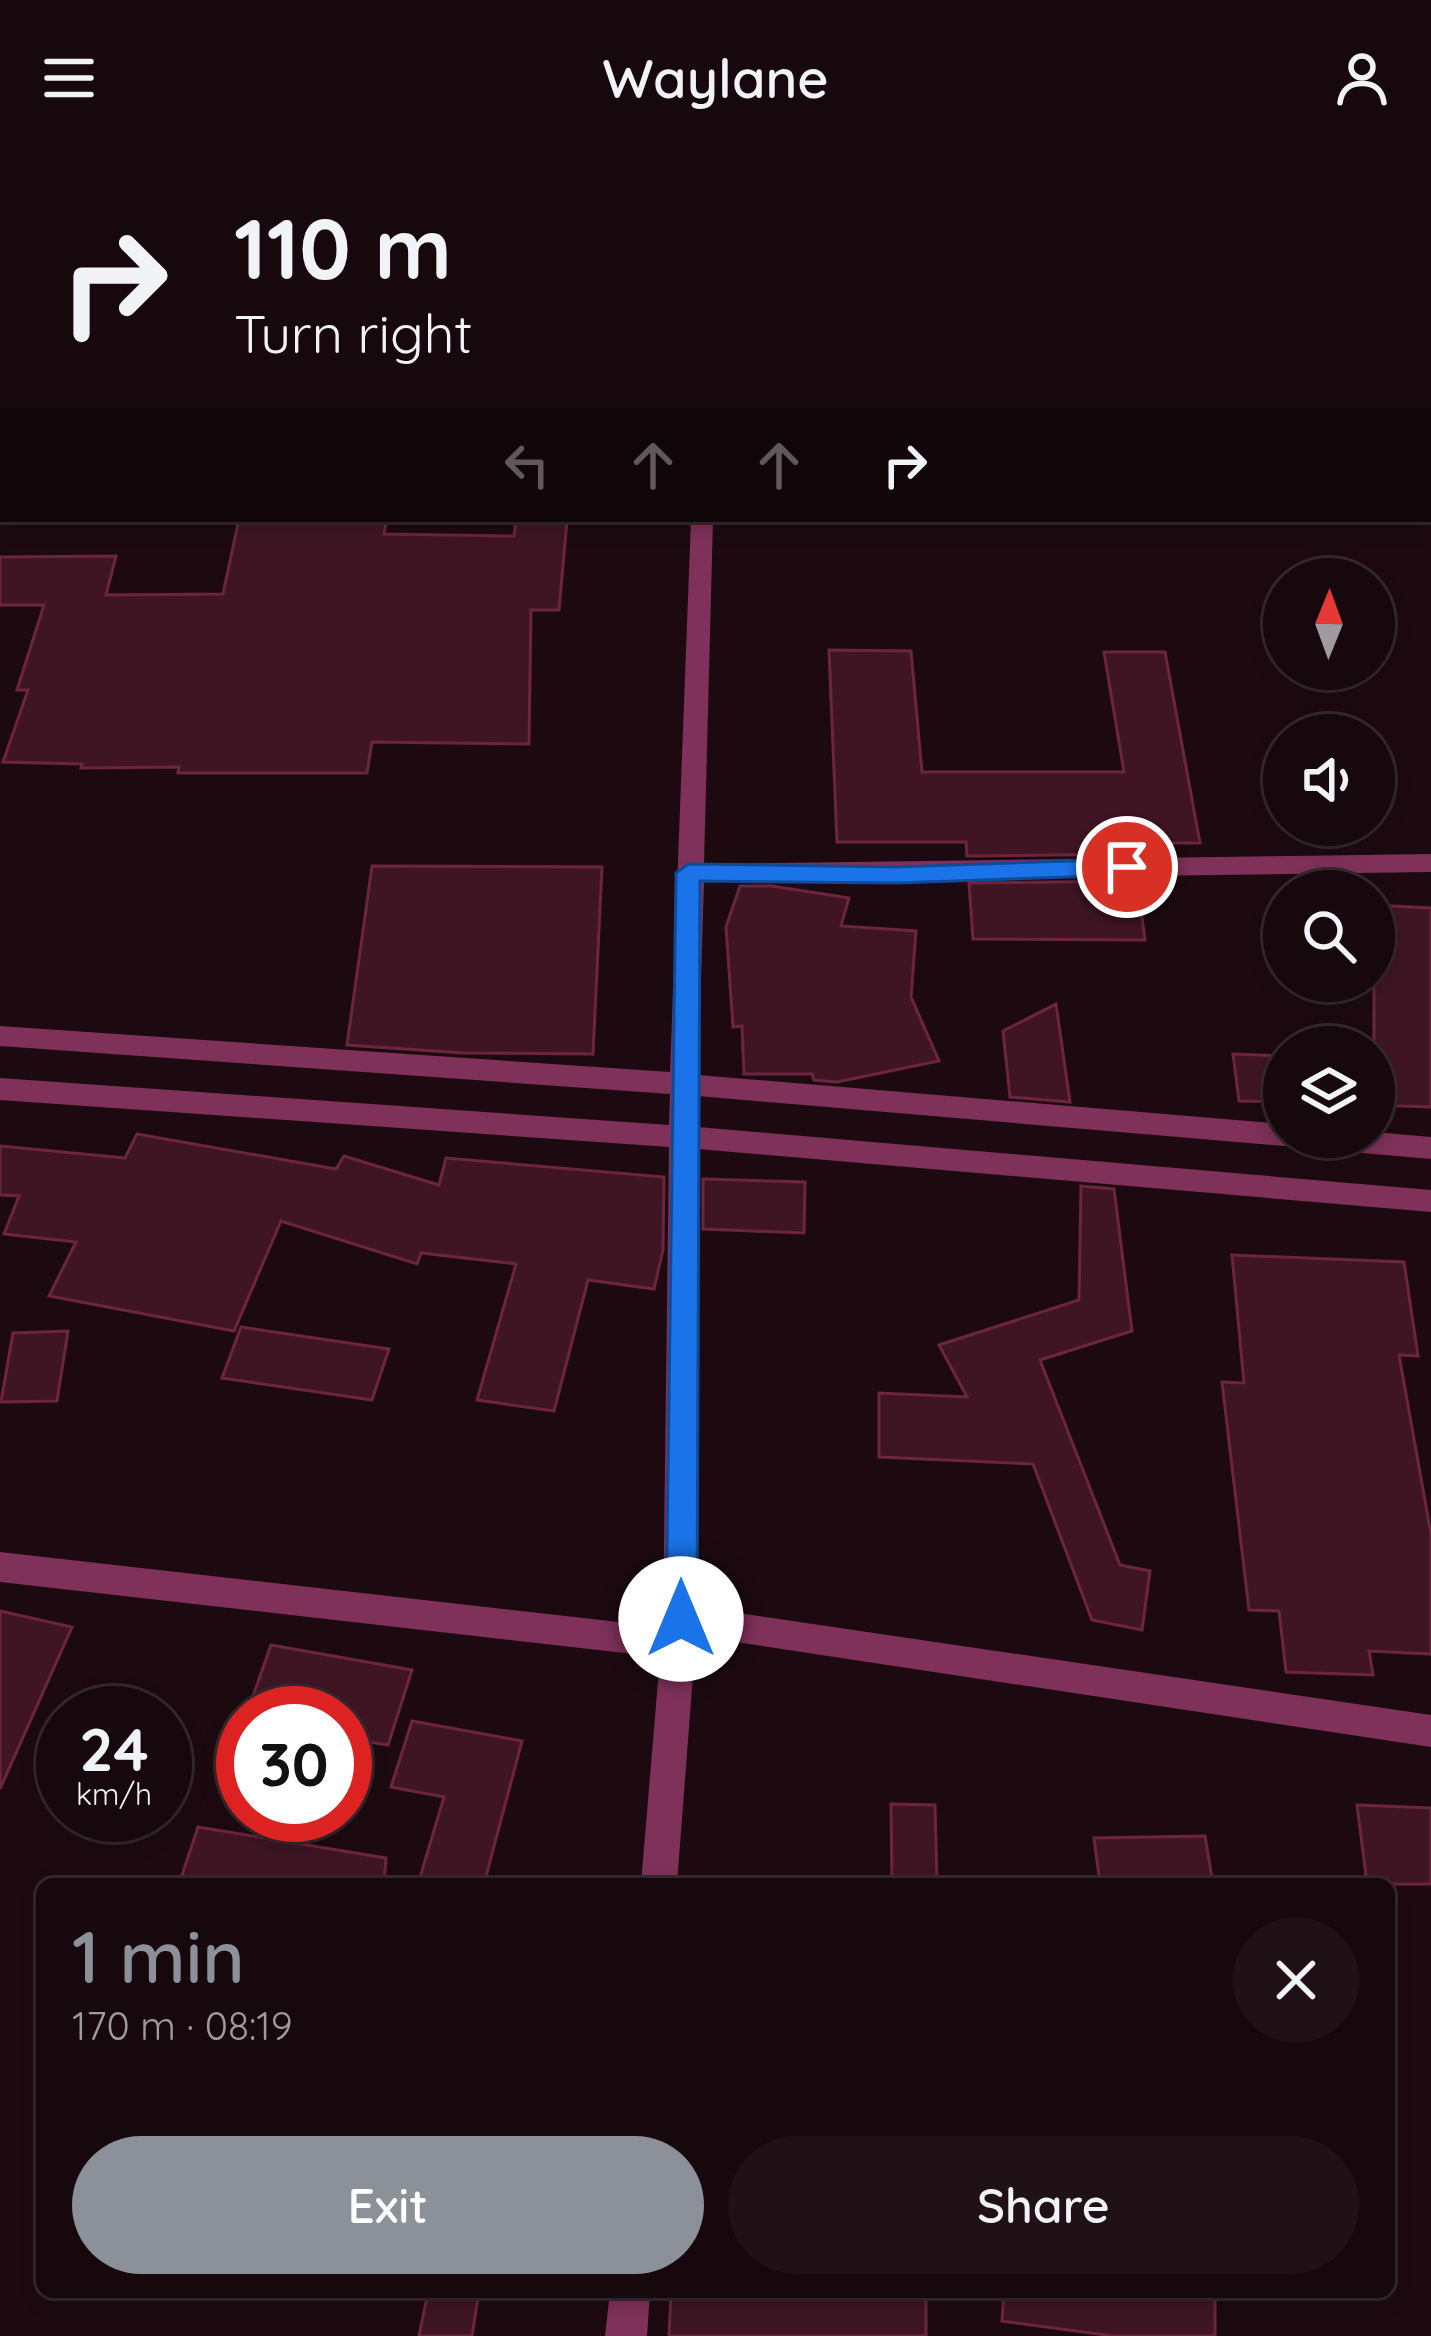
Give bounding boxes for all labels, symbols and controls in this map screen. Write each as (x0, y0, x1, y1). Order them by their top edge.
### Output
text: Waylane (602, 44, 829, 112)
icon: menu (36, 45, 102, 111)
icon: person (1329, 45, 1395, 111)
text: 110 m (234, 195, 452, 300)
icon: right (36, 204, 192, 360)
text: Turn right (234, 299, 473, 367)
icon: left (494, 432, 560, 498)
icon: ahead (620, 432, 686, 498)
icon: ahead (746, 432, 812, 498)
icon: right (872, 432, 938, 498)
north arrow (1263, 558, 1395, 690)
map controls (1263, 558, 1395, 1158)
button: sound (1263, 714, 1395, 846)
pin (1076, 816, 1178, 918)
icon: arrive (1094, 834, 1160, 900)
button: search (1263, 870, 1395, 1002)
button: layers (1263, 1026, 1395, 1158)
position arrow (618, 1556, 744, 1682)
speed limit sign: 30 (216, 1686, 372, 1842)
text: 24 (79, 1711, 149, 1786)
text: km/h (76, 1775, 152, 1813)
text: 1 min (72, 1911, 245, 2001)
button: close (1233, 1917, 1359, 2043)
text: 170 m · 08:19 (72, 2001, 293, 2050)
button: Exit (72, 2136, 704, 2274)
button: Share (728, 2136, 1359, 2274)

